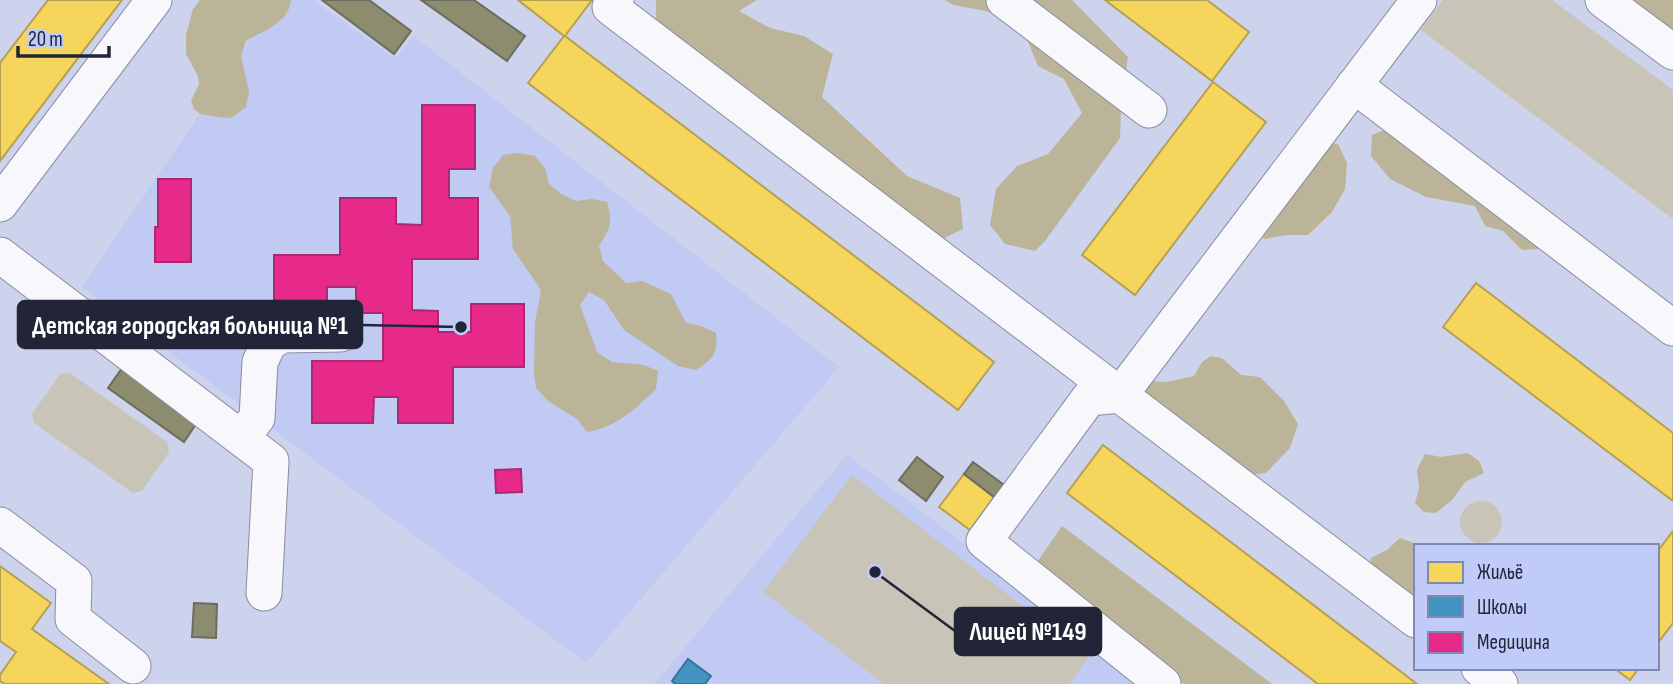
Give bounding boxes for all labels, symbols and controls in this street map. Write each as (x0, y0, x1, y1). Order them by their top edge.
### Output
scale bar (18, 14, 108, 58)
text: 20 m (28, 27, 63, 52)
callout: Детская городская больница №1 (18, 301, 362, 348)
text: Детская городская больница №1 (32, 311, 348, 342)
legend (1414, 544, 1659, 670)
text: Жильё (1477, 560, 1523, 585)
text: Школы (1477, 595, 1527, 620)
callout: Лицей №149 (955, 608, 1101, 655)
text: Лицей №149 (968, 617, 1087, 648)
text: Медицина (1477, 630, 1550, 655)

